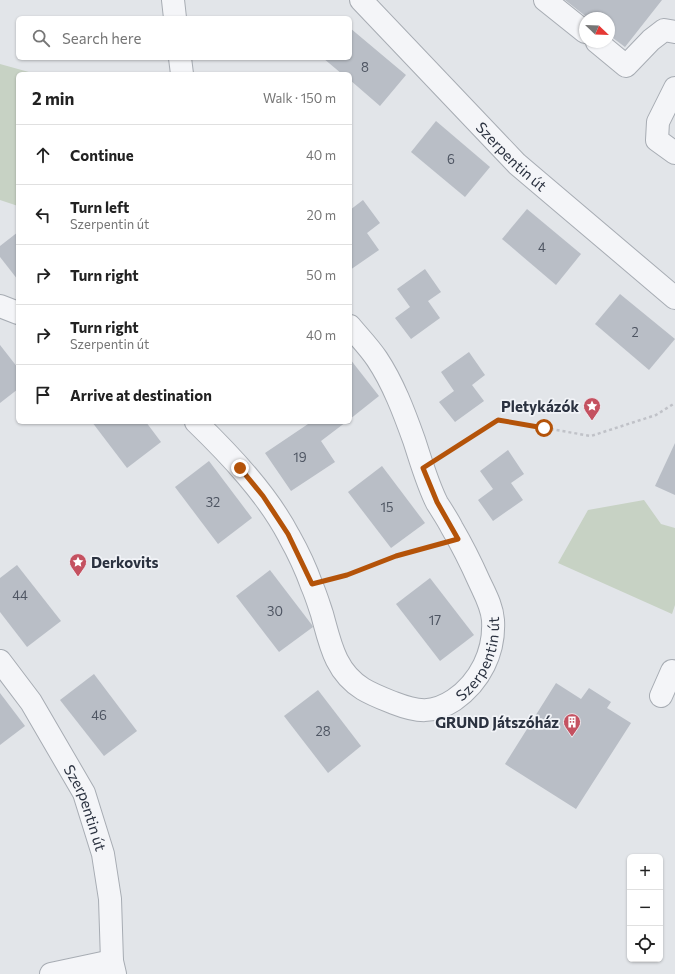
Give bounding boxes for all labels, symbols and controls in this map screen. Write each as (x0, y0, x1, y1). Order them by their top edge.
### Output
north arrow (579, 12, 615, 48)
search box (16, 16, 352, 60)
icon: search (30, 27, 52, 49)
text: Search here (62, 29, 141, 47)
house number: 8 (361, 59, 369, 75)
text: 2 min (32, 88, 74, 109)
text: Walk · 150 m (263, 90, 336, 106)
street label: Szerpentin út (472, 118, 551, 194)
icon: ahead (32, 144, 54, 166)
text: Continue (70, 146, 134, 164)
text: 40 m (306, 147, 336, 163)
house number: 6 (447, 151, 455, 167)
text: Turn left (70, 198, 129, 216)
icon: left (32, 204, 54, 226)
text: 20 m (307, 207, 336, 223)
text: Szerpentin út (70, 216, 149, 232)
house number: 4 (538, 239, 546, 255)
icon: right (32, 264, 54, 286)
text: Turn right (70, 266, 139, 284)
text: 50 m (306, 267, 336, 283)
text: Turn right (70, 318, 139, 336)
icon: right (32, 324, 54, 346)
house number: 2 (631, 324, 639, 340)
text: 40 m (306, 327, 336, 343)
text: Szerpentin út (70, 336, 149, 352)
icon: arrive (32, 384, 54, 406)
text: Arrive at destination (70, 386, 212, 404)
place icon: Pletykázók (582, 396, 602, 421)
place label: Pletykázók (501, 397, 579, 415)
route start (535, 419, 553, 437)
house number: 19 (293, 449, 307, 465)
route end (231, 459, 249, 477)
house number: 32 (206, 494, 220, 510)
house number: 15 (380, 499, 394, 515)
place icon: Derkovits (68, 552, 88, 577)
place label: Derkovits (91, 553, 159, 571)
house number: 44 (12, 587, 28, 603)
house number: 30 (267, 603, 283, 619)
house number: 17 (429, 612, 441, 628)
street label: Szerpentin út (452, 616, 502, 704)
house number: 46 (91, 707, 107, 723)
building icon: GRUND Játszóház (562, 712, 582, 737)
place label: GRUND Játszóház (435, 713, 559, 731)
house number: 28 (315, 723, 331, 739)
street label: Szerpentin út (60, 761, 110, 853)
map controls (627, 854, 663, 962)
button: + (627, 854, 663, 890)
button: − (627, 890, 663, 926)
button: locate (627, 926, 663, 962)

